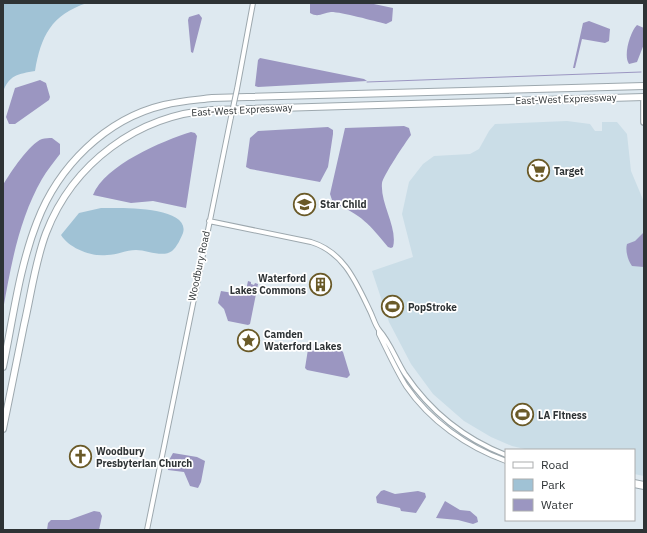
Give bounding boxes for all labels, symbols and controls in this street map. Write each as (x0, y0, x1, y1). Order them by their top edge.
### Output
street label: East-West Expressway (515, 91, 617, 107)
street label: East-West Expressway (191, 101, 293, 119)
supermarket icon: Target (525, 158, 551, 184)
place label: Target (554, 165, 584, 178)
school or university icon: Star Child (292, 191, 318, 217)
place label: Star Child (320, 198, 367, 211)
street label: Woodbury Road (185, 230, 213, 302)
building icon: Waterford Lakes Commons (308, 271, 334, 297)
place label: Waterford Lakes Commons (230, 272, 306, 297)
sports icon: PopStroke (379, 294, 405, 320)
place label: PopStroke (408, 301, 457, 314)
place icon: Camden Waterford Lakes (236, 327, 262, 353)
place label: Camden Waterford Lakes (264, 328, 341, 353)
sports icon: LA Fitness (509, 402, 535, 428)
place label: LA Fitness (538, 409, 587, 422)
church icon: Woodbury Presbyterian Church (68, 444, 94, 470)
place label: Woodbury Presbyterian Church (96, 445, 192, 470)
legend (505, 449, 635, 521)
text: Road (541, 457, 569, 472)
text: Park (541, 477, 566, 492)
text: Water (541, 497, 574, 512)

